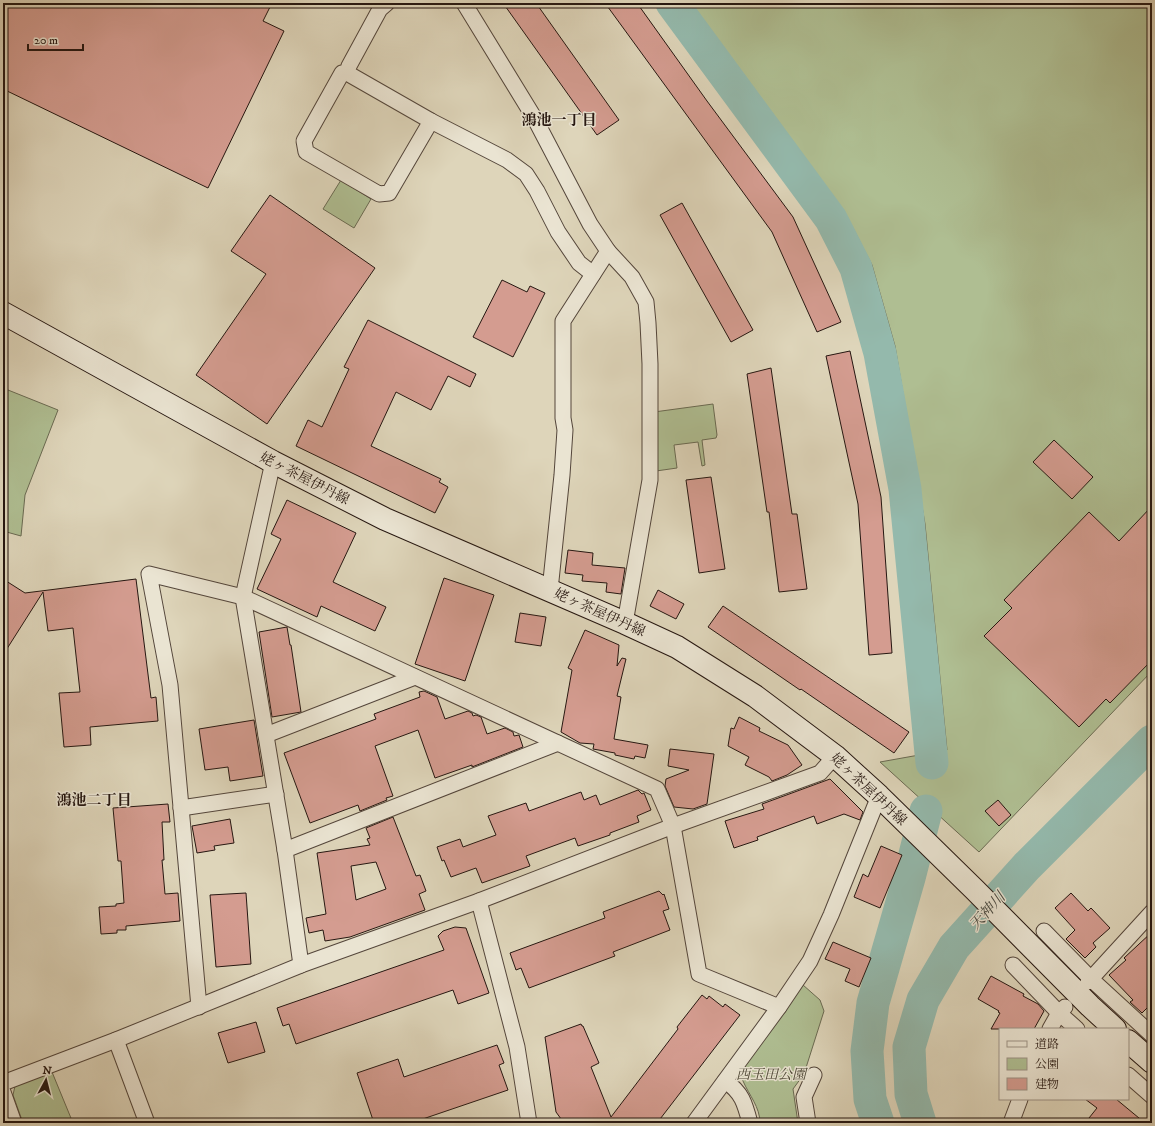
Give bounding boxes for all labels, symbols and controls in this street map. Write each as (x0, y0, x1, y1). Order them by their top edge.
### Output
scale bar (28, 26, 83, 52)
text: 20 m (34, 33, 58, 48)
district label: 鴻池一丁目 (521, 111, 597, 130)
street label: 姥ヶ茶屋伊丹線 (257, 449, 352, 509)
street label: 姥ヶ茶屋伊丹線 (551, 585, 648, 641)
street label: 姥ヶ茶屋伊丹線 (826, 750, 910, 830)
district label: 鴻池二丁目 (56, 791, 132, 810)
water label: 天神川 (965, 887, 1011, 934)
legend (999, 1028, 1129, 1100)
text: 道路 (1035, 1037, 1059, 1052)
text: 公園 (1035, 1057, 1059, 1072)
north arrow (26, 1060, 66, 1100)
text: N (42, 1064, 52, 1079)
park label: 西玉田公園 (736, 1066, 808, 1084)
text: 建物 (1035, 1077, 1059, 1092)

